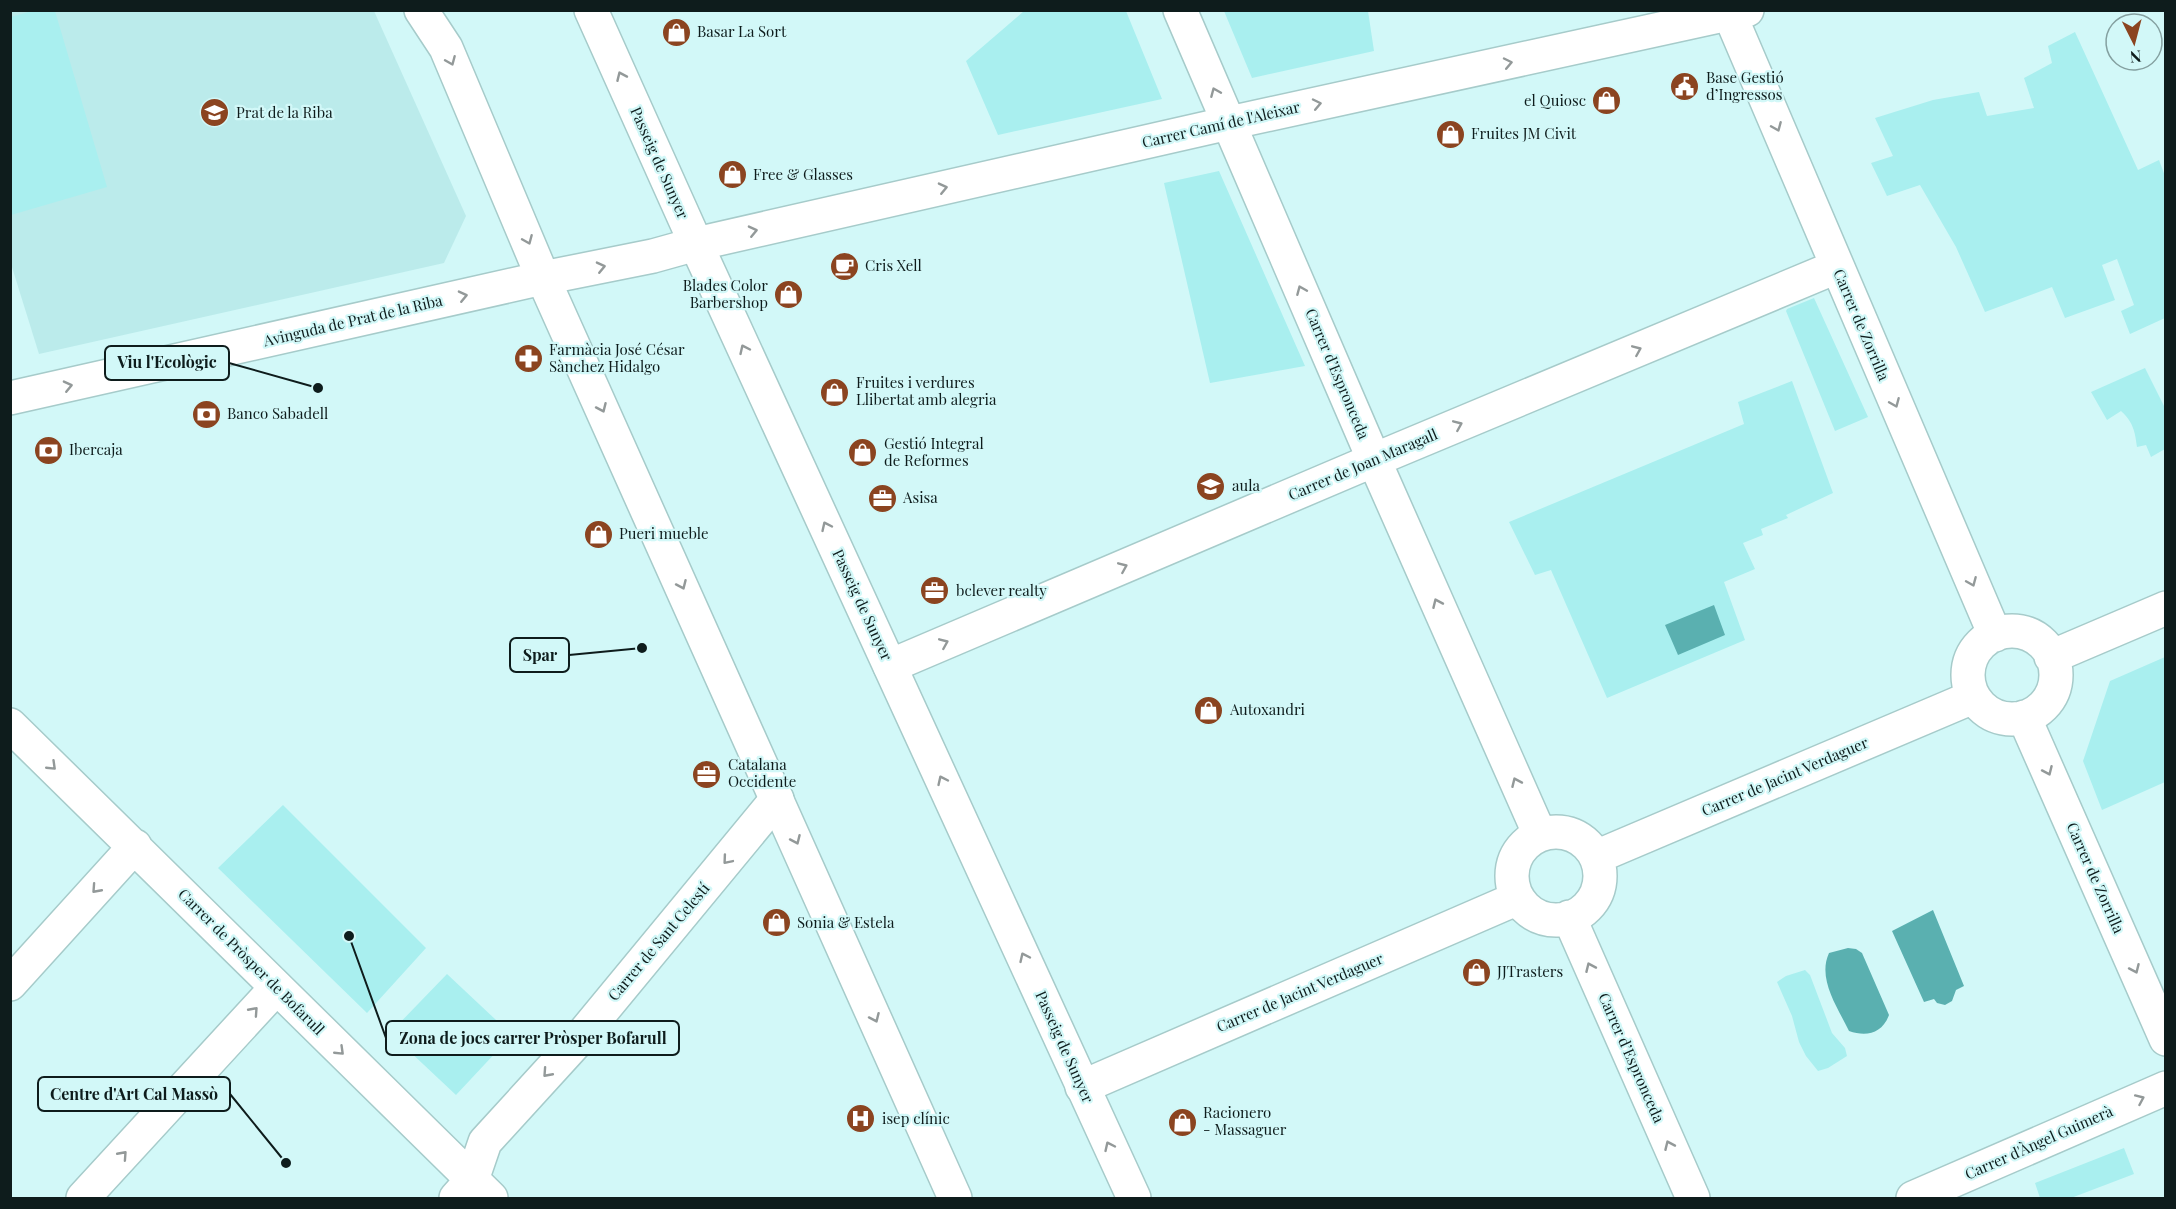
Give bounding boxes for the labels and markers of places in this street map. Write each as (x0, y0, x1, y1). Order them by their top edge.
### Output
shop icon: Basar La Sort (660, 16, 692, 48)
place label: Basar La Sort (697, 21, 787, 41)
place label: Base Gestió d’Ingressos (1706, 67, 1784, 104)
public building icon: Base Gestió d’Ingressos (1669, 71, 1701, 103)
shop icon: el Quiosc (1591, 85, 1623, 117)
place label: el Quiosc (1524, 90, 1586, 110)
school or university icon: Prat de la Riba (199, 97, 231, 129)
place label: Prat de la Riba (236, 102, 333, 122)
shop icon: Fruites JM Civit (1434, 118, 1466, 150)
place label: Fruites JM Civit (1471, 123, 1577, 143)
shop icon: Free & Glasses (716, 159, 748, 191)
place label: Free & Glasses (753, 164, 853, 184)
cafe icon: Cris Xell (828, 250, 860, 282)
place label: Cris Xell (865, 255, 922, 275)
place label: Blades Color Barbershop (683, 275, 768, 312)
shop icon: Blades Color Barbershop (773, 279, 805, 311)
place label: Farmàcia José César Sànchez Hidalgo (549, 339, 685, 376)
pharmacy icon: Farmàcia José César Sànchez Hidalgo (512, 343, 544, 375)
callout: Viu l'Ecològic (105, 346, 229, 380)
place label: Fruites i verdures Llibertat amb alegria (856, 372, 997, 409)
shop icon: Fruites i verdures Llibertat amb alegria (819, 376, 851, 408)
bank icon: Banco Sabadell (190, 398, 222, 430)
place label: Banco Sabadell (227, 403, 328, 423)
place label: Gestió Integral de Reformes (884, 433, 984, 470)
bank icon: Ibercaja (32, 434, 64, 466)
shop icon: Gestió Integral de Reformes (847, 437, 879, 469)
place label: Ibercaja (69, 439, 123, 459)
school or university icon: aula (1195, 470, 1227, 502)
place label: aula (1232, 475, 1260, 495)
office icon: Asisa (866, 482, 898, 514)
place label: Asisa (902, 487, 938, 507)
shop icon: Pueri mueble (582, 518, 614, 550)
place label: Pueri mueble (619, 523, 709, 543)
office icon: bclever realty (919, 575, 951, 607)
place label: bclever realty (956, 580, 1047, 600)
callout: Spar (510, 638, 569, 672)
shop icon: Autoxandri (1193, 694, 1225, 726)
place label: Autoxandri (1229, 699, 1306, 719)
place label: Catalana Occidente (728, 754, 796, 791)
office icon: Catalana Occidente (691, 758, 723, 790)
shop icon: Sonia & Estela (760, 907, 792, 939)
place label: Sonia & Estela (797, 912, 895, 932)
shop icon: JJTrasters (1460, 956, 1492, 988)
place label: JJTrasters (1496, 961, 1563, 981)
callout: Zona de jocs carrer Pròsper Bofarull (386, 1021, 679, 1055)
callout: Centre d'Art Cal Massò (38, 1077, 230, 1111)
place label: Racionero - Massaguer (1203, 1102, 1287, 1139)
hospital icon: isep clínic (845, 1103, 877, 1135)
shop icon: Racionero - Massaguer (1166, 1106, 1198, 1138)
place label: isep clínic (882, 1108, 950, 1128)

